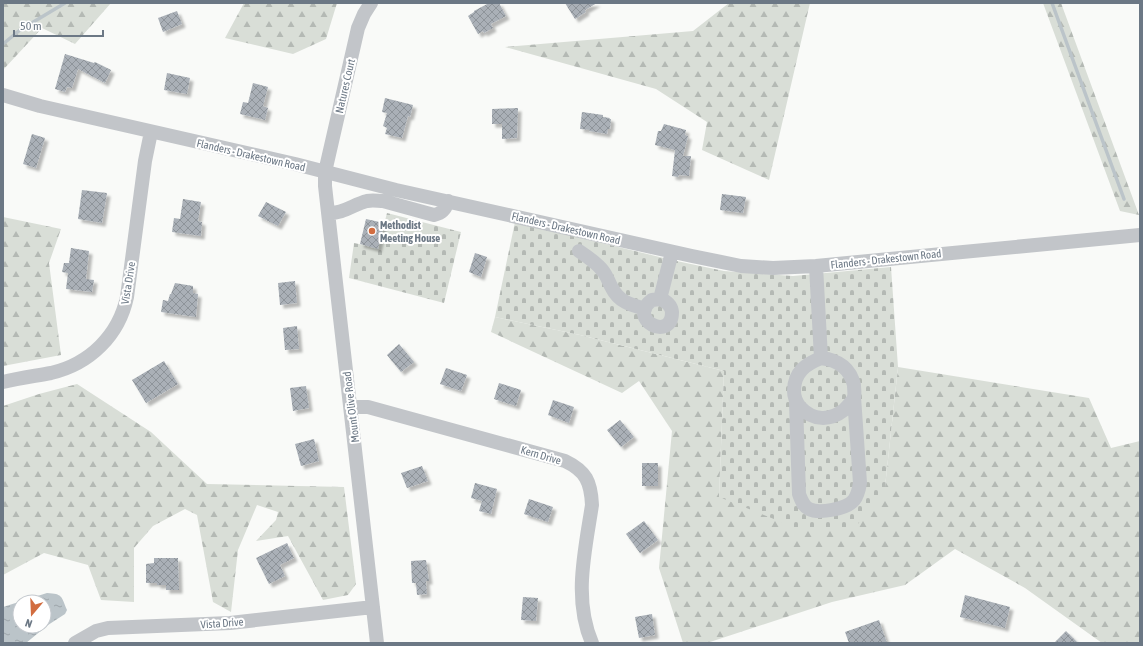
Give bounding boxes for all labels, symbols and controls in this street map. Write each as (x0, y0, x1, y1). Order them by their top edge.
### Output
scale bar (14, 12, 103, 38)
text: 50 m (20, 19, 42, 33)
street label: Natures Court (333, 58, 357, 114)
street label: Flanders - Drakestown Road (195, 137, 307, 173)
street label: Flanders - Drakestown Road (510, 210, 622, 246)
place label: Methodist Meeting House (380, 219, 440, 244)
marker: Methodist Meeting House (367, 226, 377, 236)
street label: Flanders - Drakestown Road (830, 247, 942, 271)
street label: Vista Drive (119, 261, 137, 305)
street label: Mount Olive Road (341, 371, 361, 443)
street label: Kern Drive (519, 443, 563, 467)
north arrow (12, 594, 52, 634)
street label: Vista Drive (200, 616, 244, 630)
text: N (24, 617, 34, 630)

